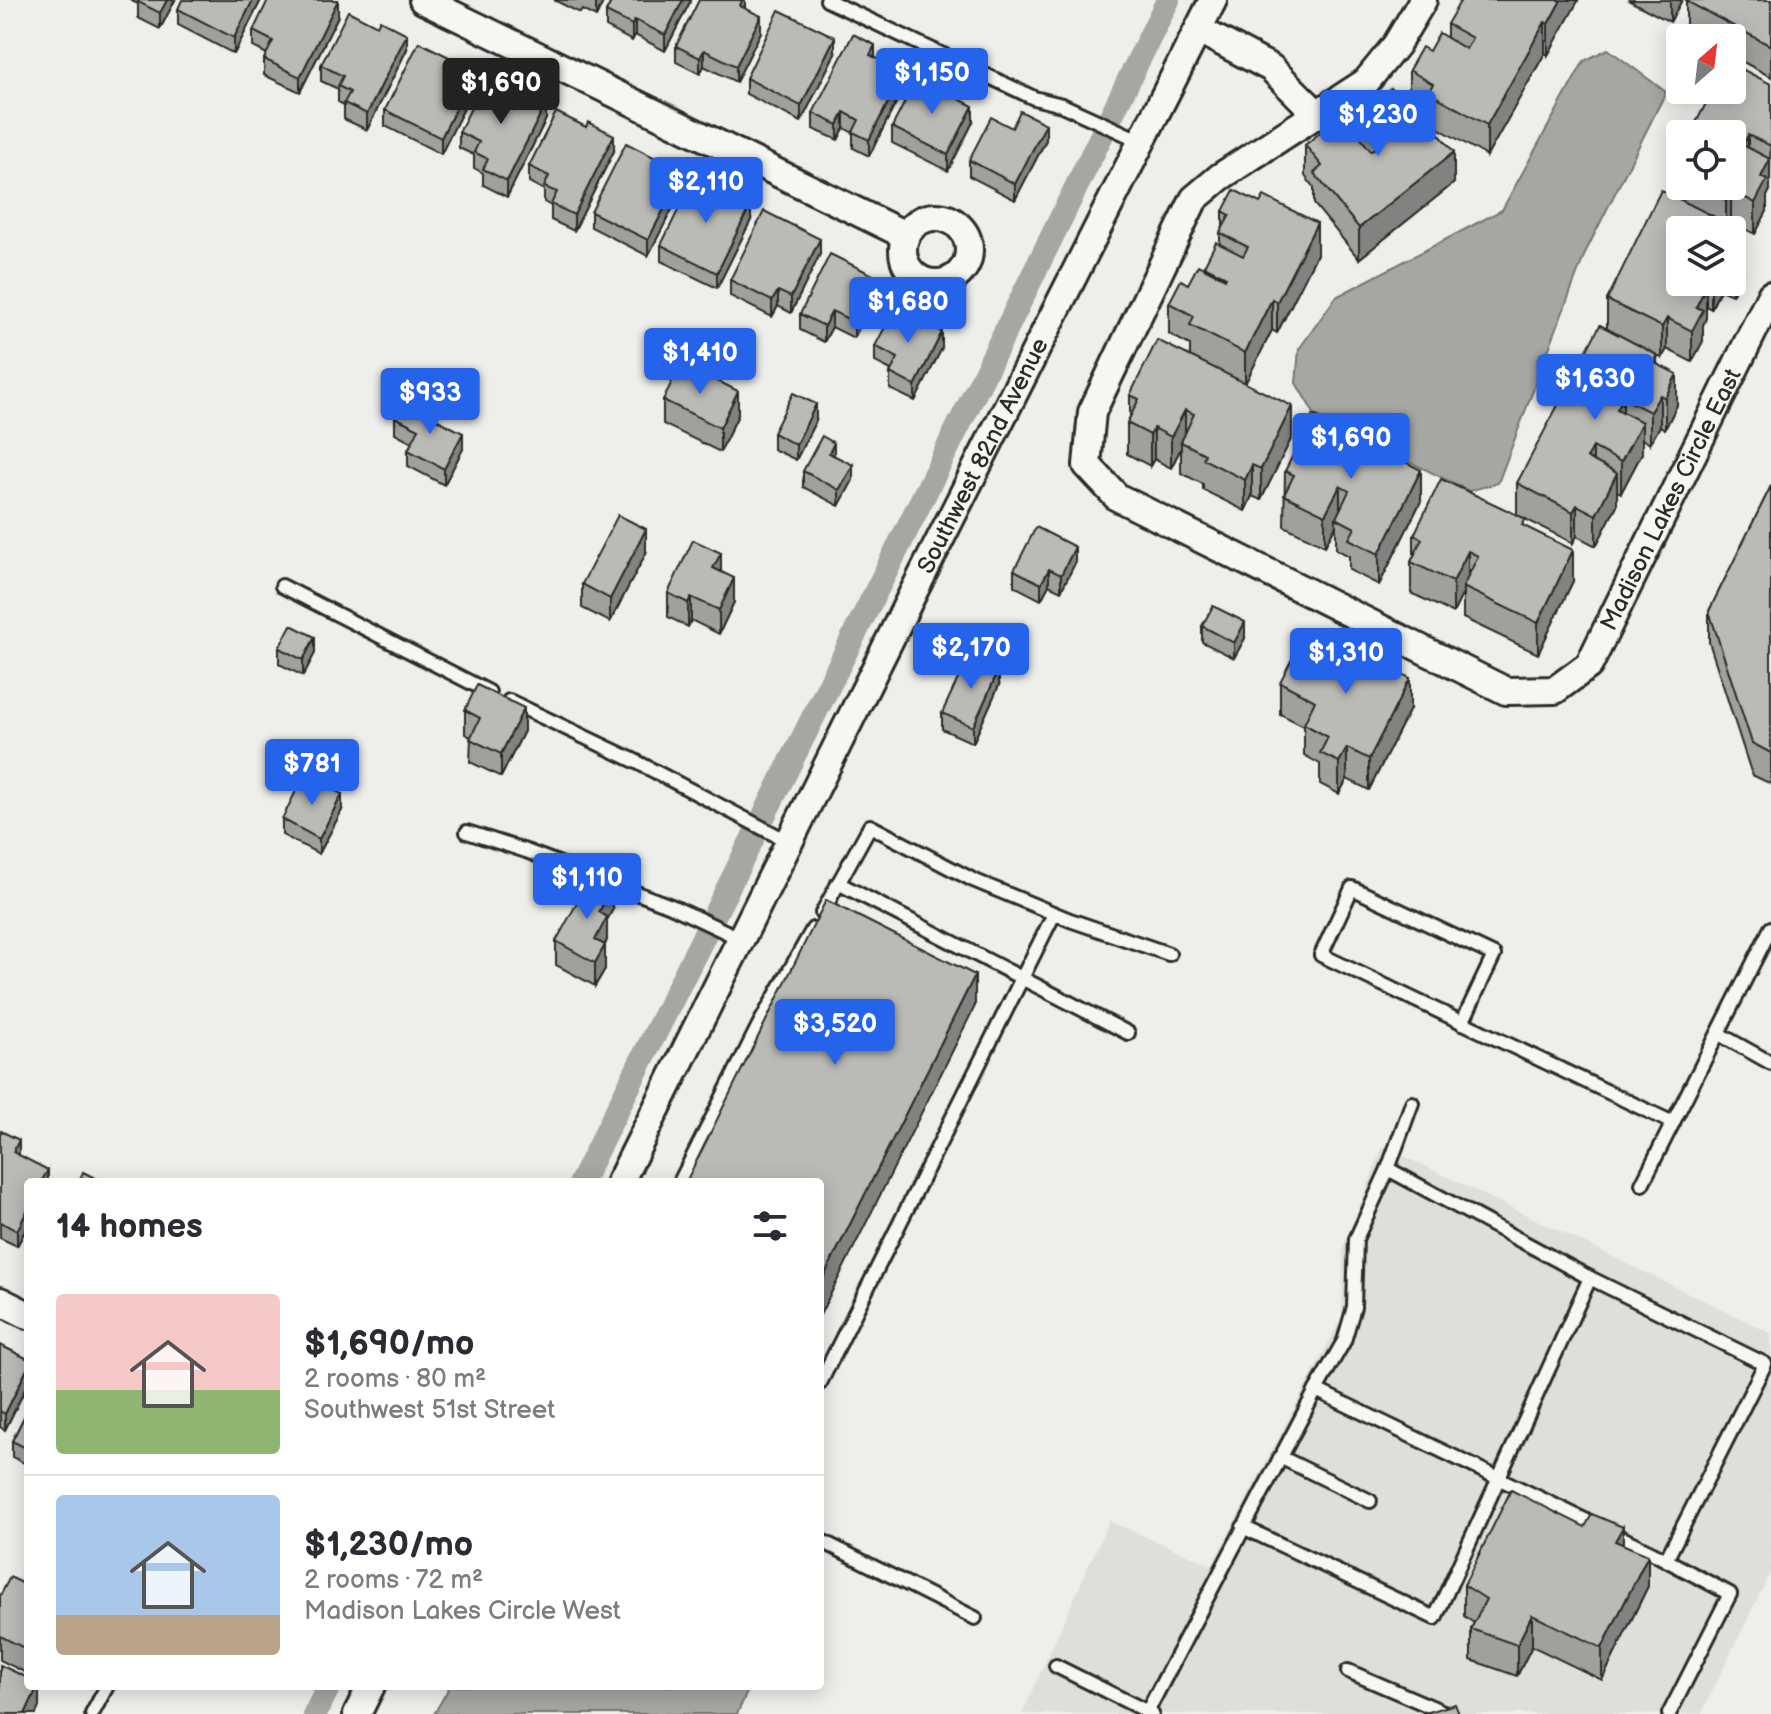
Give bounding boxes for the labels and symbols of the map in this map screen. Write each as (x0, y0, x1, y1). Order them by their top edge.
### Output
north arrow (1666, 24, 1746, 104)
pin: $1,150 (867, 48, 997, 116)
pin: $1,690 (436, 58, 566, 126)
pin: $1,230 (1313, 90, 1443, 158)
pin: $2,110 (641, 157, 771, 225)
pin: $1,680 (843, 277, 973, 345)
pin: $1,410 (635, 328, 765, 396)
street label: Southwest 82nd Avenue (911, 333, 1054, 578)
pin: $1,630 (1530, 354, 1660, 422)
street label: Madison Lakes Circle East (1594, 363, 1747, 635)
pin: $933 (383, 368, 477, 436)
pin: $1,690 (1286, 413, 1416, 481)
pin: $2,170 (906, 623, 1036, 691)
pin: $1,310 (1281, 628, 1411, 696)
pin: $781 (265, 739, 359, 807)
pin: $1,110 (522, 853, 652, 921)
pin: $3,520 (770, 999, 900, 1067)

